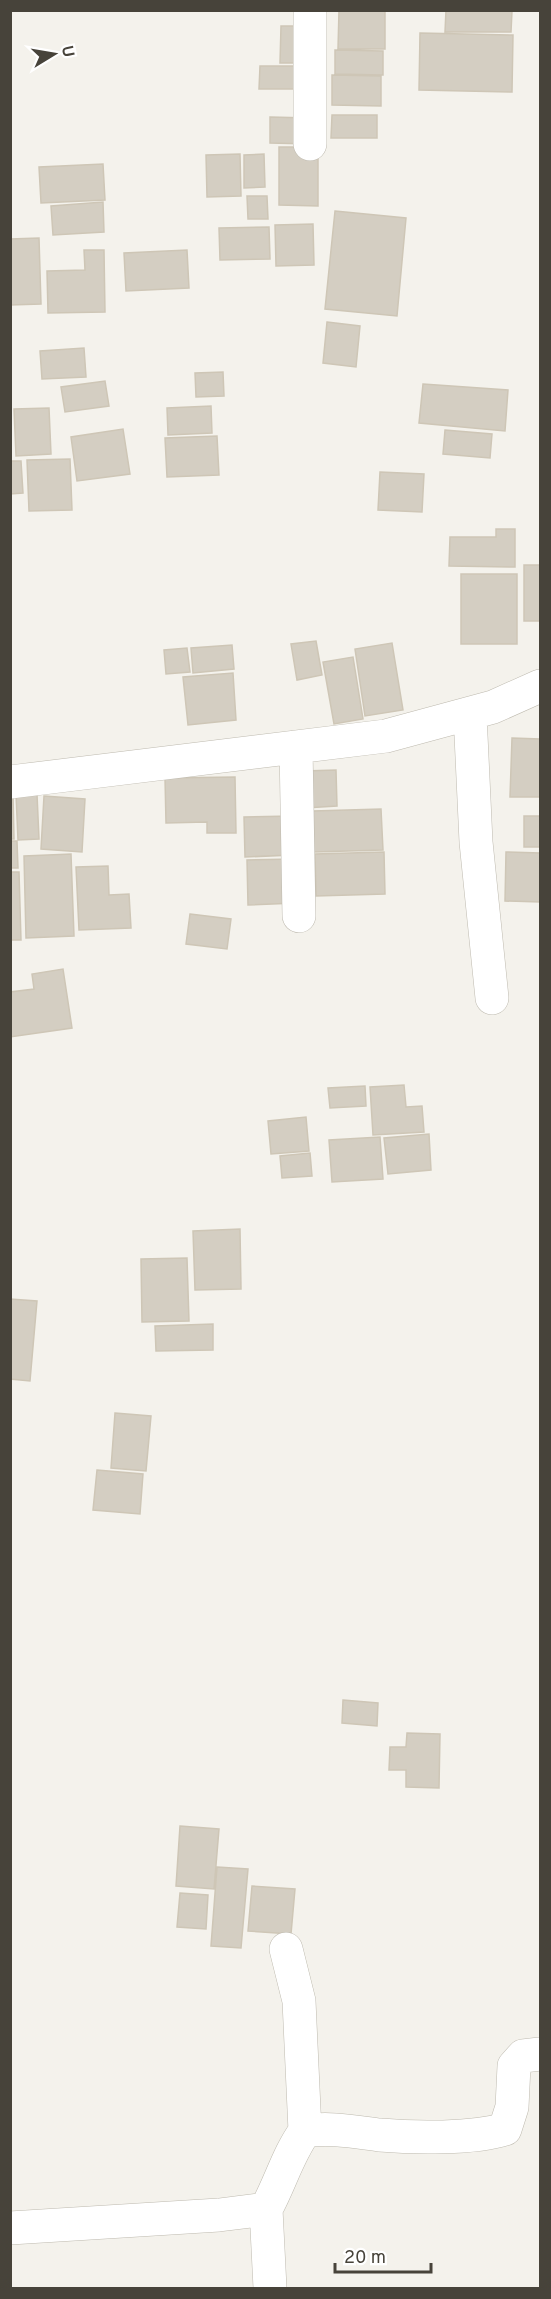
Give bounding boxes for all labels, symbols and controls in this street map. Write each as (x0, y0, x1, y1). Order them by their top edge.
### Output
north arrow (24, 24, 84, 84)
text: U (56, 44, 78, 59)
scale bar (335, 2236, 431, 2274)
text: 20 m (344, 2247, 386, 2270)

